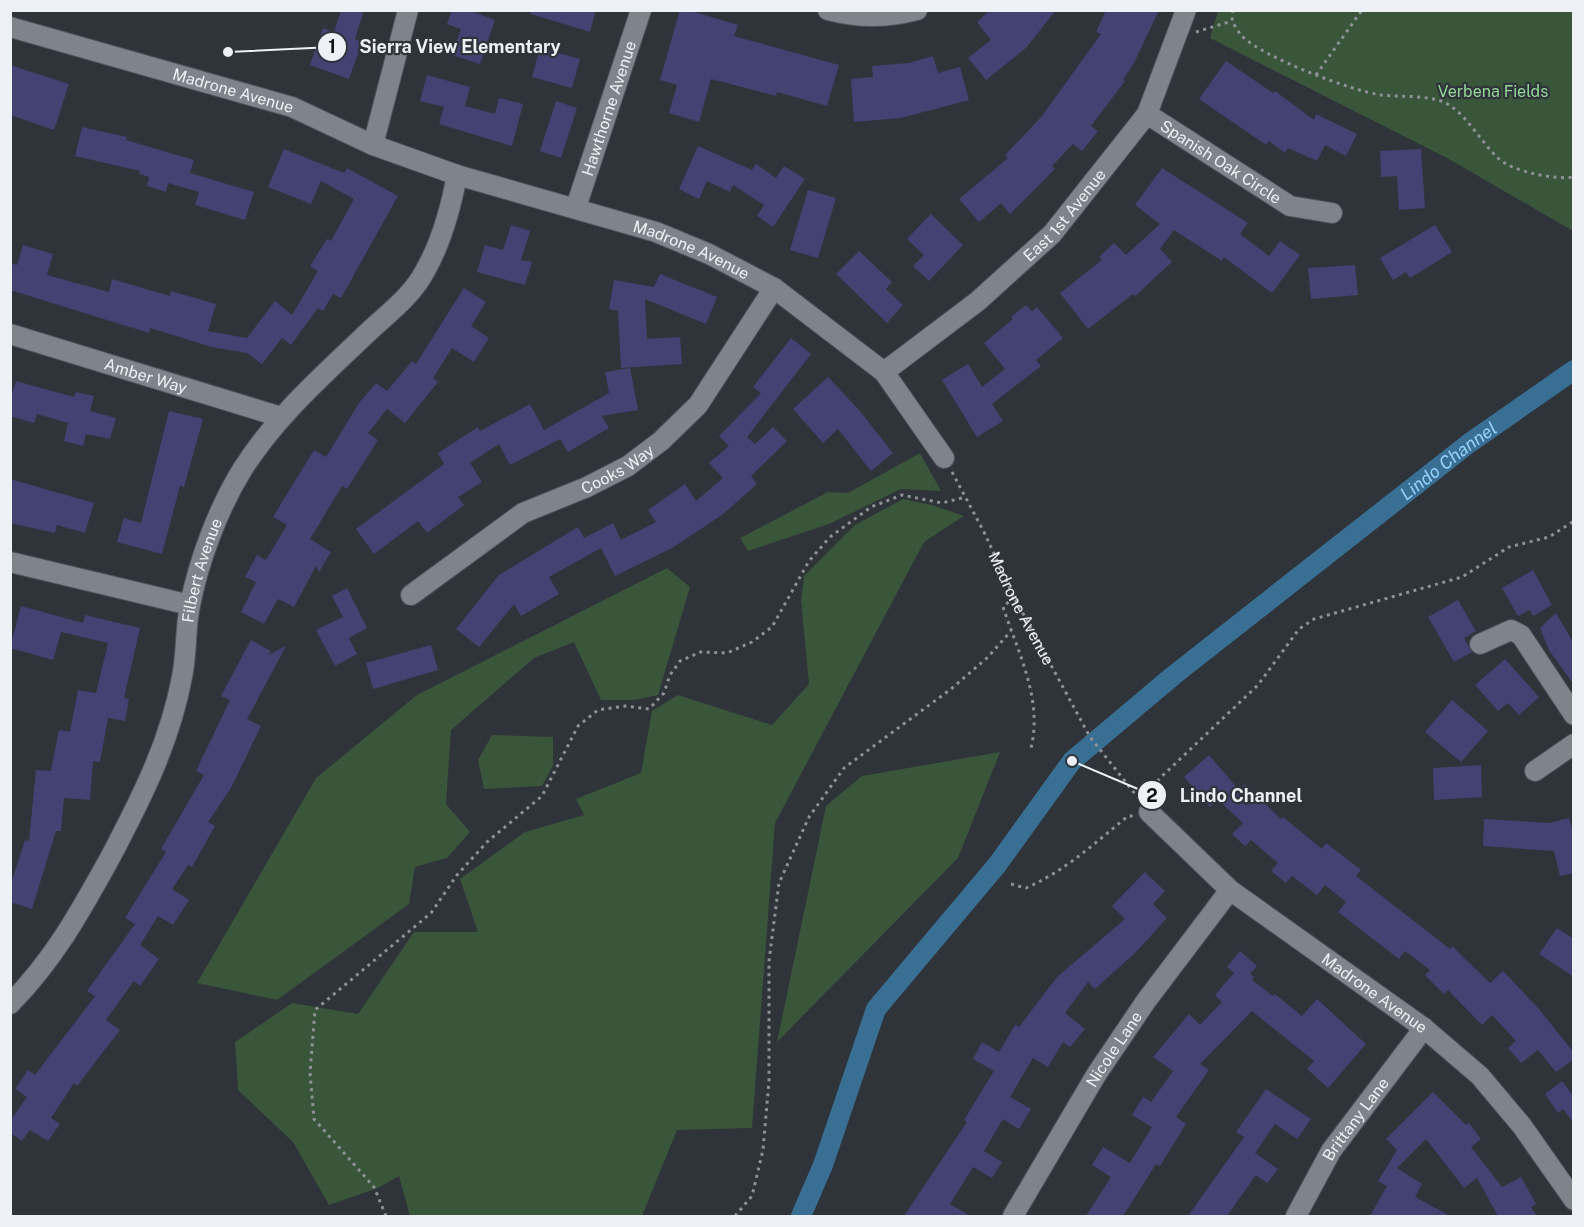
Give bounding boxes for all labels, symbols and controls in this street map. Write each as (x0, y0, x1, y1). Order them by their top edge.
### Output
callout: Sierra View Elementary (317, 29, 573, 65)
text: 1 (328, 36, 336, 57)
text: Sierra View Elementary (359, 36, 561, 57)
street label: Hawthorne Avenue (577, 38, 640, 178)
street label: Madrone Avenue (170, 64, 296, 117)
park label: Verbena Fields (1438, 82, 1548, 101)
street label: Spanish Oak Circle (1157, 116, 1285, 208)
street label: East 1st Avenue (1019, 165, 1109, 265)
street label: Madrone Avenue (631, 216, 753, 283)
street label: Amber Way (102, 354, 190, 397)
water label: Lindo Channel (1396, 417, 1500, 504)
street label: Cooks Way (578, 440, 658, 498)
street label: Filbert Avenue (178, 515, 226, 624)
street label: Madrone Avenue (985, 548, 1059, 668)
callout: Lindo Channel (1137, 777, 1314, 813)
text: 2 (1146, 785, 1158, 806)
text: Lindo Channel (1180, 785, 1302, 806)
street label: Madrone Avenue (1318, 949, 1431, 1037)
street label: Nicole Lane (1082, 1008, 1146, 1090)
street label: Brittany Lane (1318, 1074, 1393, 1164)

